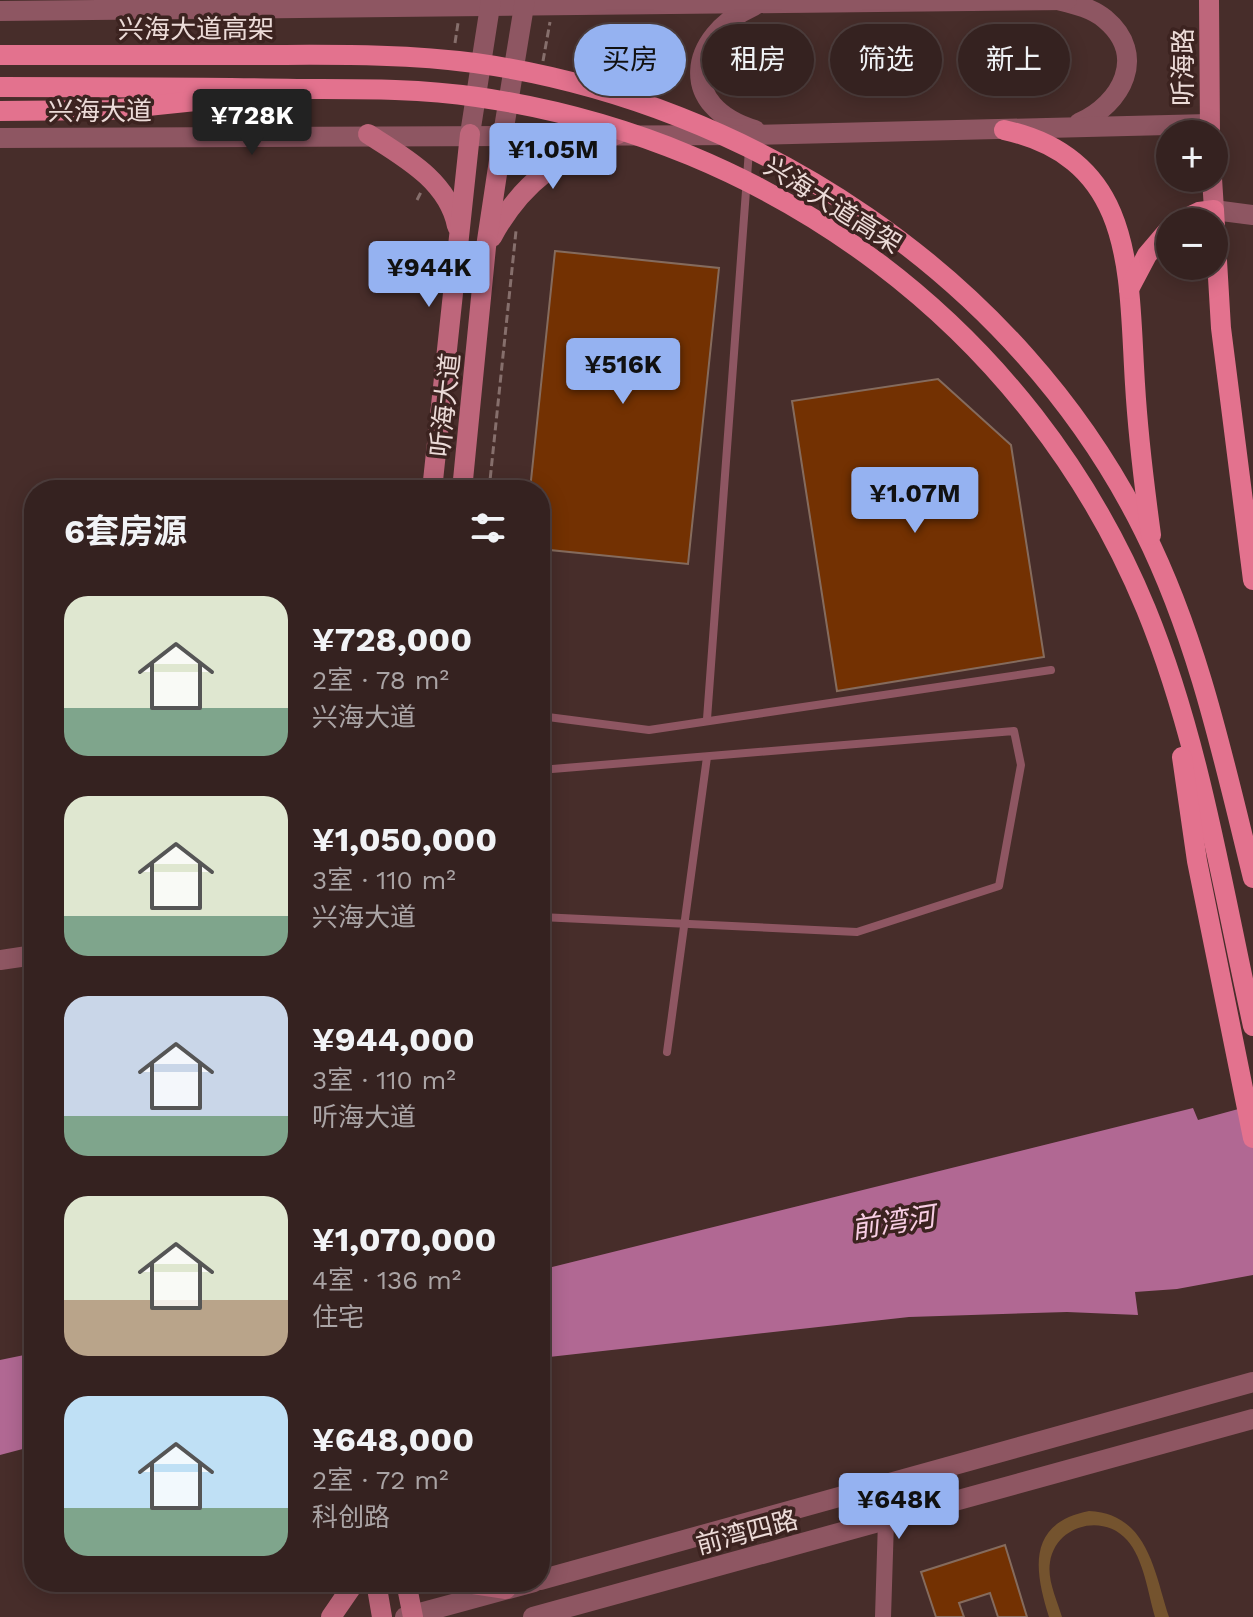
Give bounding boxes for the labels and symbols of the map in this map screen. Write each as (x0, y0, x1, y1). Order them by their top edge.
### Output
street label: 兴海大道高架 (118, 14, 274, 44)
street label: 听海路 (1168, 28, 1198, 106)
pin: ¥728K (196, 89, 308, 157)
street label: 兴海大道 (48, 96, 152, 126)
pin: ¥1.05M (488, 123, 618, 191)
street label: 兴海大道高架 (759, 151, 907, 259)
pin: ¥944K (373, 241, 485, 309)
pin: ¥516K (567, 338, 679, 406)
street label: 听海大道 (425, 352, 465, 458)
pin: ¥1.07M (850, 467, 980, 535)
water label: 前湾河 (849, 1199, 942, 1245)
pin: ¥648K (843, 1473, 955, 1541)
street label: 前湾四路 (693, 1504, 801, 1560)

